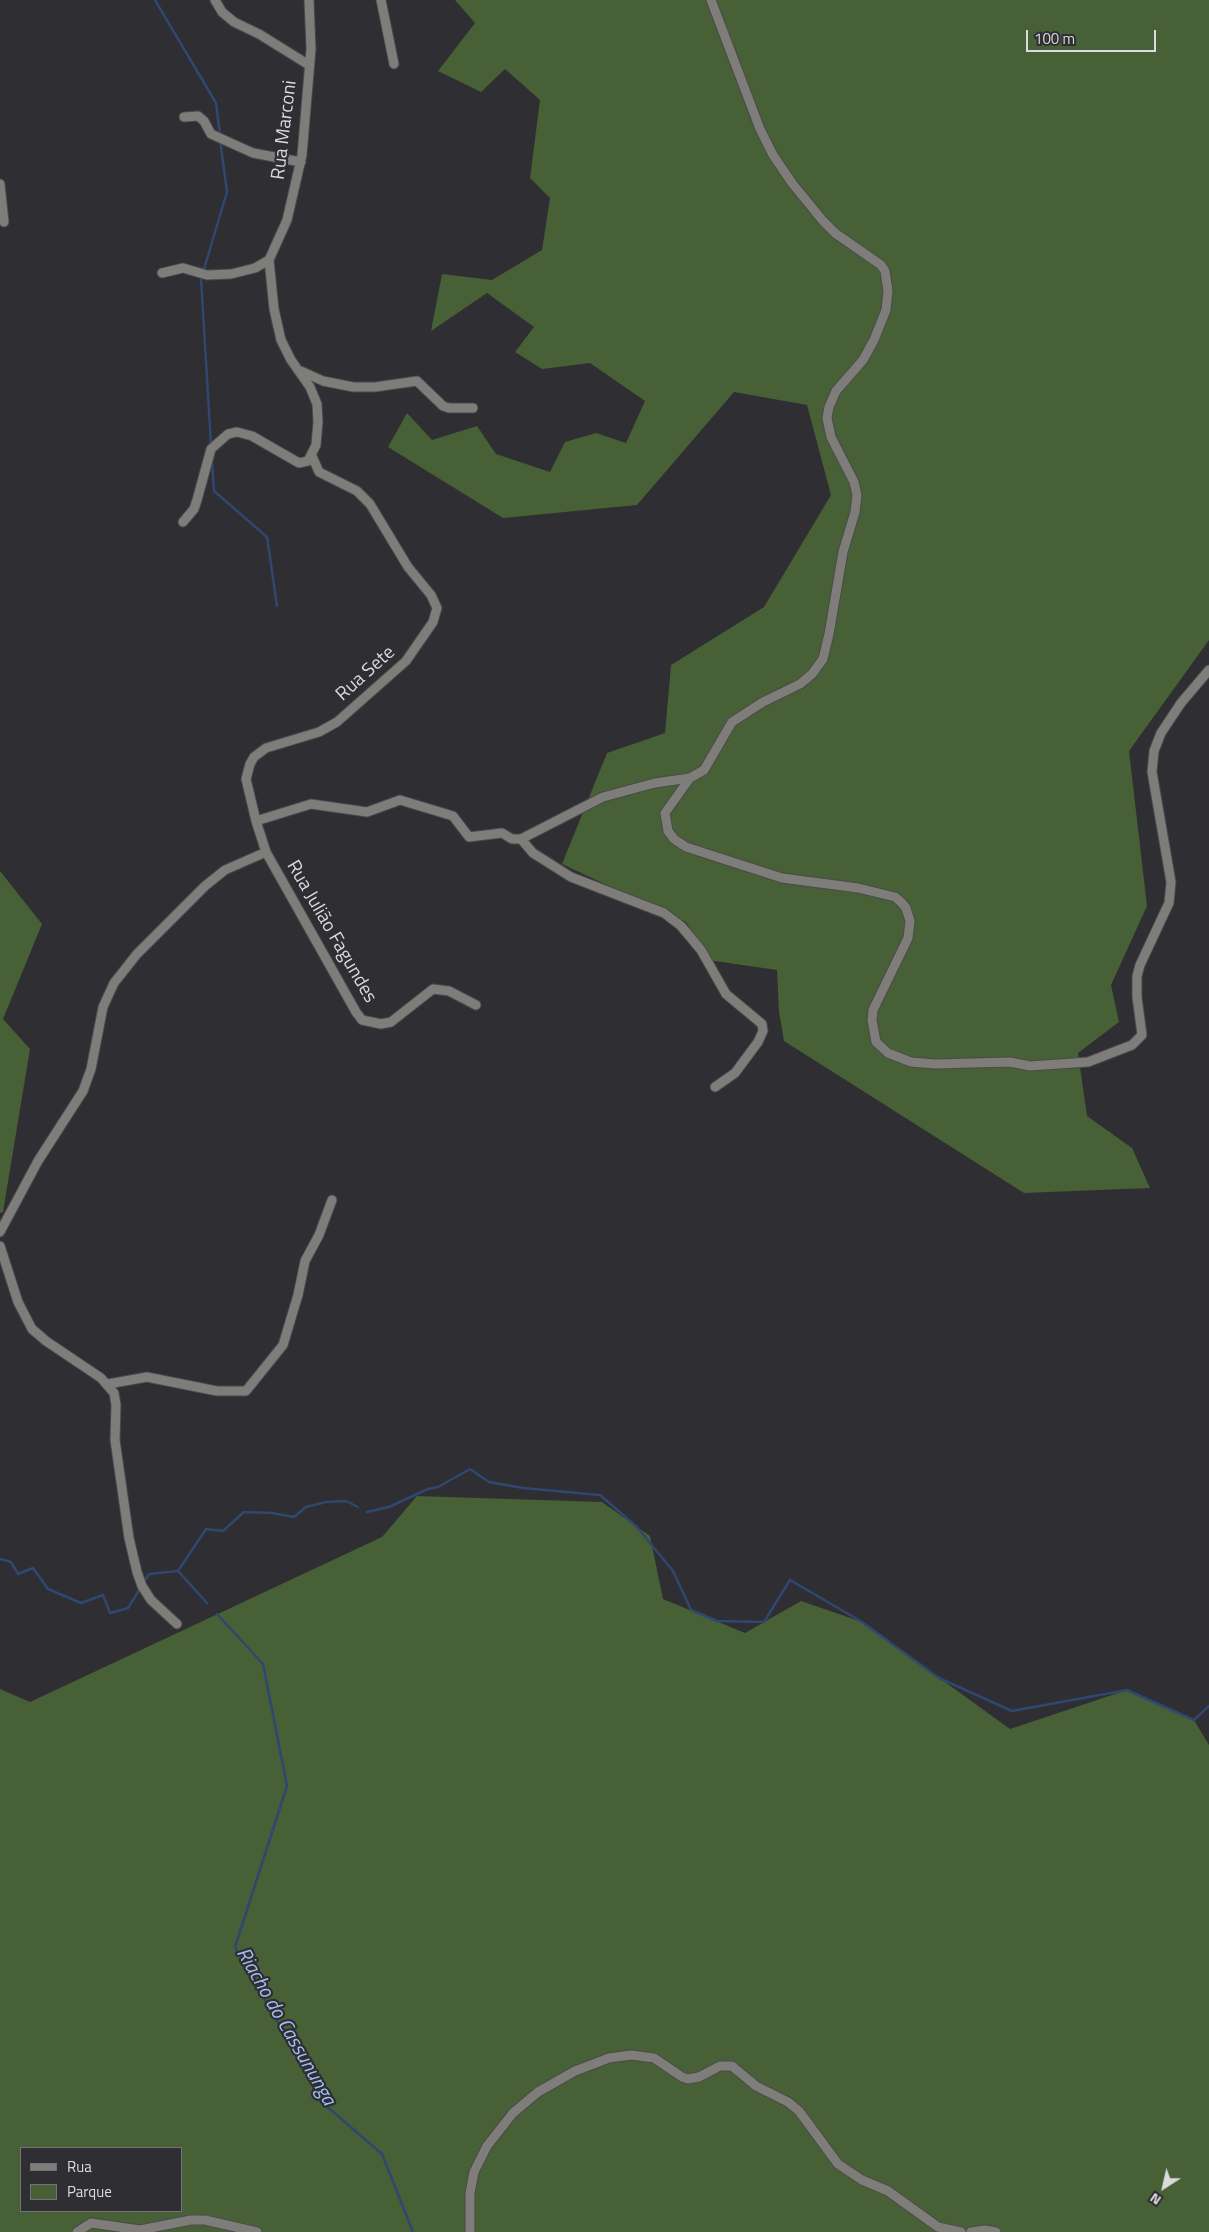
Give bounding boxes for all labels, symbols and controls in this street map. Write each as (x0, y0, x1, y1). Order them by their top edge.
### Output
scale bar (1029, 20, 1159, 52)
text: 100 m (1034, 27, 1075, 50)
street label: Rua Marconi (268, 79, 302, 181)
street label: Rua Sete (332, 642, 400, 706)
street label: Rua Julião Fagundes (281, 857, 381, 1007)
water label: Riacho do Cassununga (230, 1944, 340, 2110)
legend (20, 2147, 182, 2212)
text: Rua (67, 2155, 92, 2178)
north arrow (1139, 2162, 1189, 2212)
text: Parque (67, 2180, 112, 2203)
text: N (1145, 2188, 1165, 2211)

